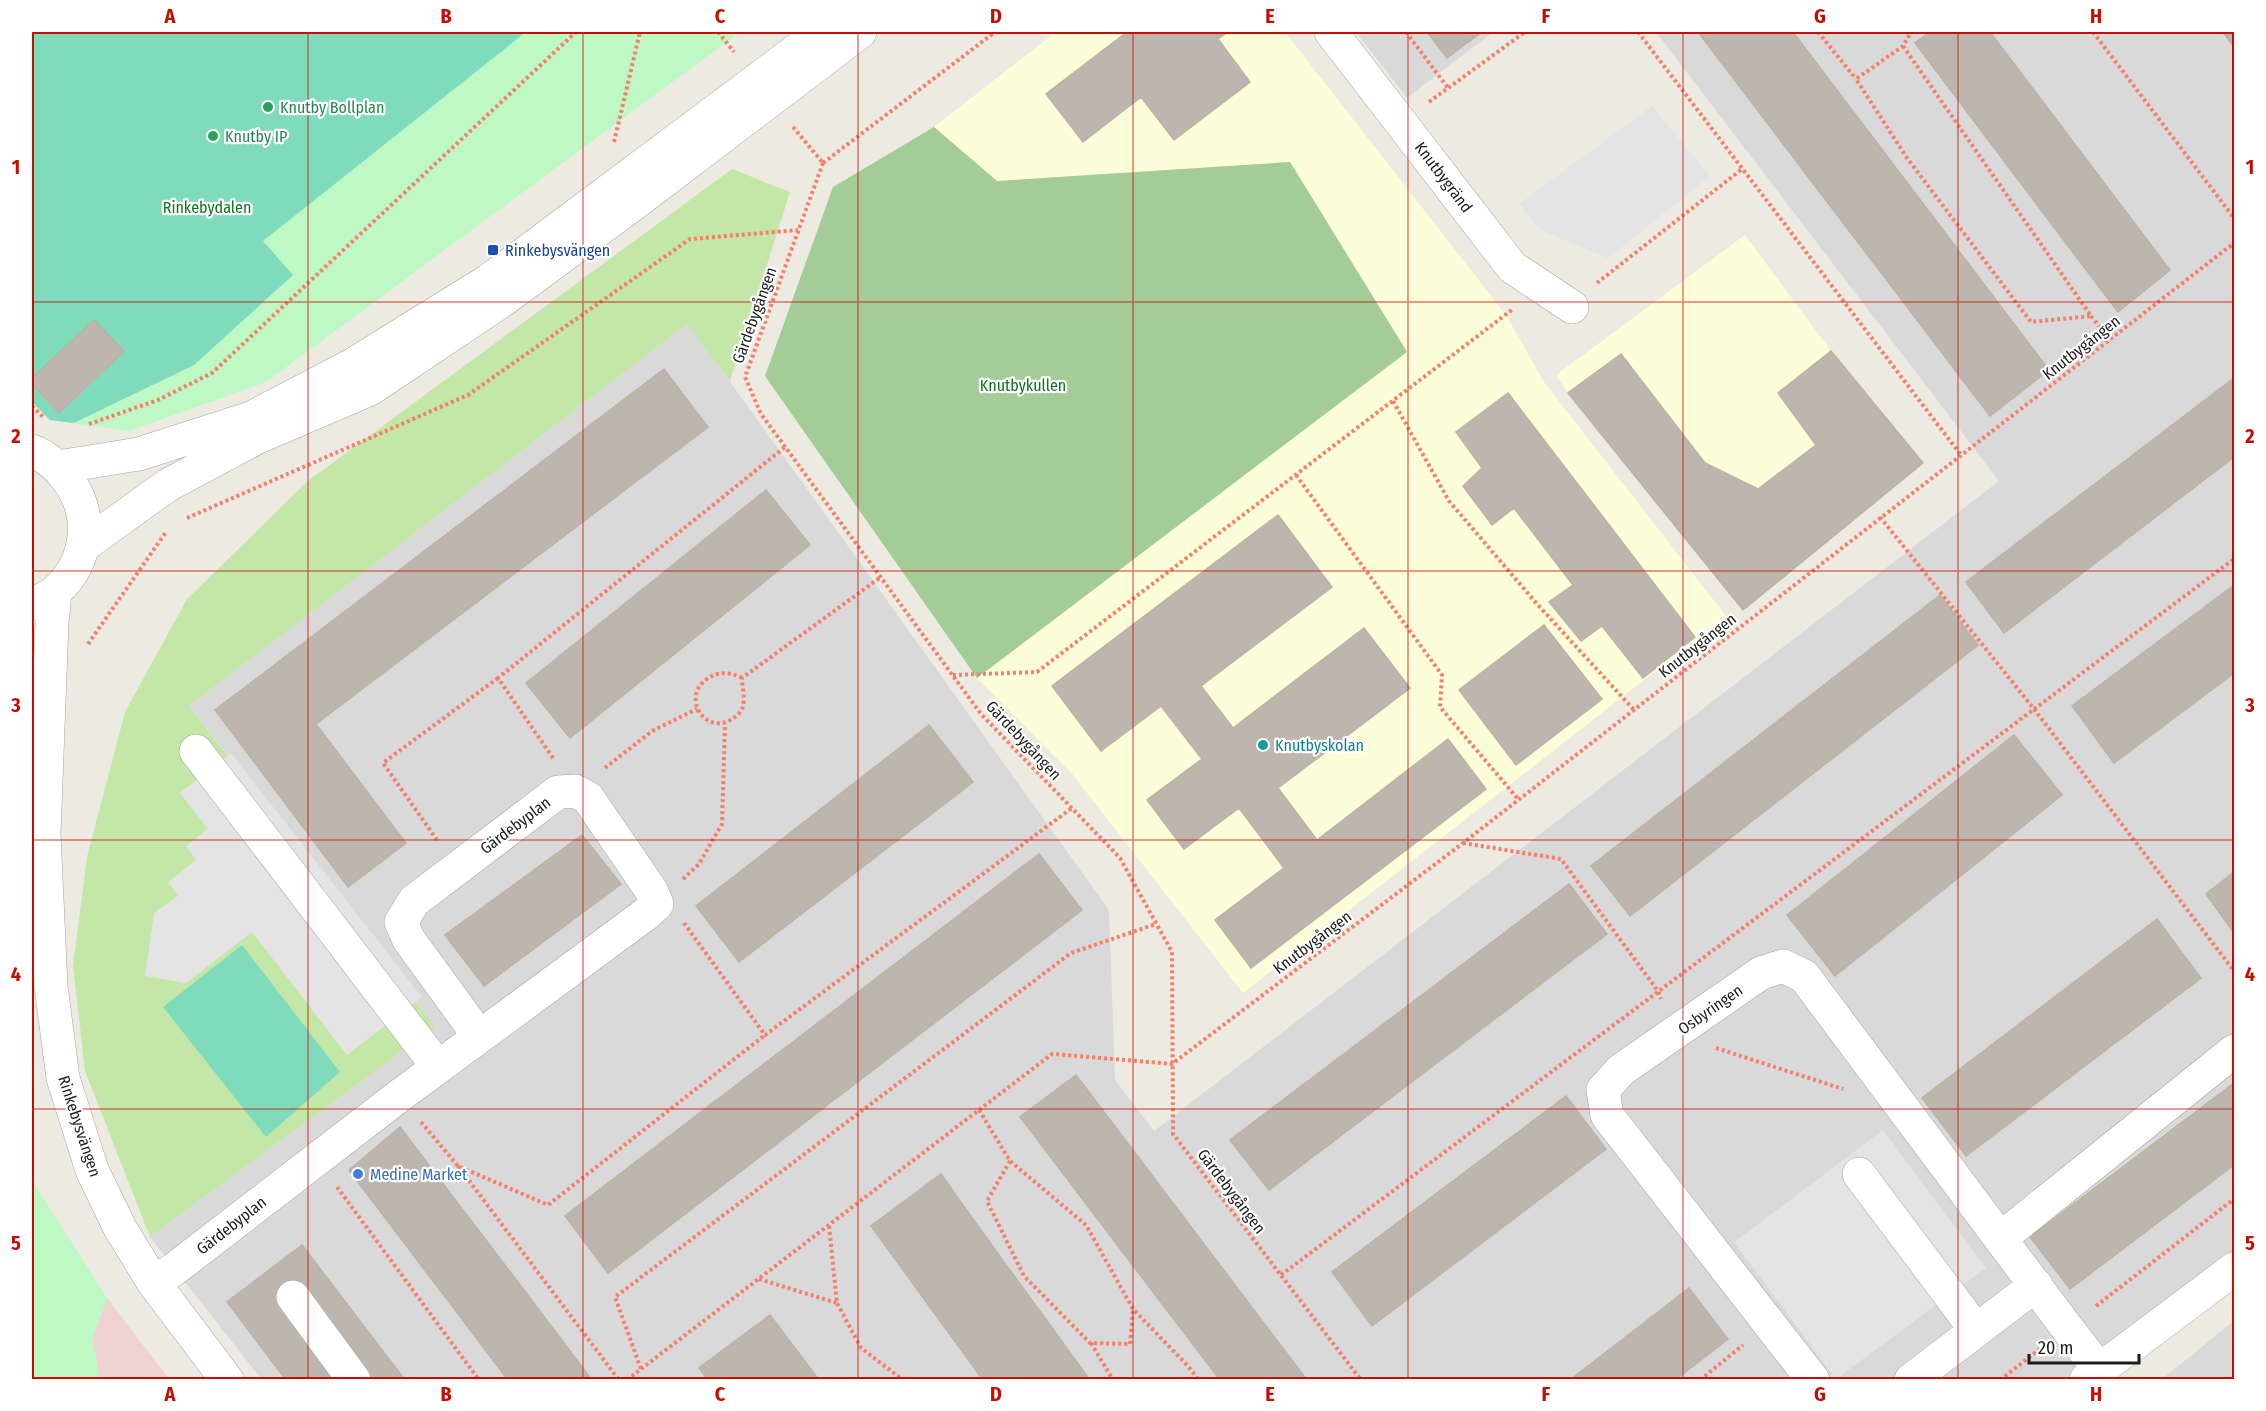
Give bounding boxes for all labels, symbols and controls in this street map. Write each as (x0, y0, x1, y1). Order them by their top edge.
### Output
text: A (164, 4, 177, 28)
text: B (440, 4, 452, 28)
text: C (715, 4, 726, 28)
text: D (990, 4, 1002, 28)
text: E (1265, 4, 1275, 28)
text: F (1542, 4, 1551, 28)
text: G (1814, 4, 1826, 28)
text: H (2090, 4, 2102, 28)
place label: Knutby Bollplan (280, 98, 384, 117)
marker: Knutby Bollplan (261, 100, 275, 114)
place label: Knutby IP (225, 127, 287, 146)
marker: Knutby IP (206, 129, 220, 143)
street label: Knutbygränd (1411, 138, 1476, 216)
text: 1 (12, 155, 20, 179)
text: 1 (2246, 155, 2254, 179)
park label: Rinkebydalen (163, 198, 251, 217)
place label: Rinkebysvängen (505, 241, 610, 260)
marker: Rinkebysvängen (486, 243, 500, 257)
street label: Gärdebygången (728, 264, 781, 366)
street label: Knutbygången (2039, 311, 2124, 384)
park label: Knutbykullen (980, 376, 1066, 395)
text: 2 (10, 424, 21, 448)
text: 2 (2244, 424, 2255, 448)
street label: Knutbygången (1655, 609, 1740, 682)
text: 3 (10, 693, 21, 717)
text: 3 (2244, 693, 2255, 717)
street label: Gärdebygången (982, 697, 1065, 784)
place label: Knutbyskolan (1275, 736, 1364, 755)
marker: Knutbyskolan (1256, 738, 1270, 752)
street label: Gärdebyplan (476, 793, 554, 858)
street label: Knutbygången (1269, 907, 1355, 978)
text: 4 (11, 962, 21, 986)
text: 4 (2245, 962, 2255, 986)
street label: Osbyringen (1674, 980, 1746, 1038)
street label: Rinkebysvängen (54, 1073, 105, 1179)
street label: Gärdebygången (1194, 1145, 1270, 1237)
place label: Medine Market (370, 1165, 468, 1184)
marker: Medine Market (351, 1167, 365, 1181)
street label: Gärdebyplan (193, 1192, 270, 1258)
text: 5 (11, 1231, 21, 1255)
text: 5 (2245, 1231, 2255, 1255)
scale bar (2029, 1327, 2138, 1365)
text: 20 m (2038, 1337, 2073, 1359)
text: A (164, 1382, 177, 1406)
text: B (440, 1382, 452, 1406)
text: C (715, 1382, 726, 1406)
text: D (990, 1382, 1002, 1406)
text: E (1265, 1382, 1275, 1406)
text: F (1542, 1382, 1551, 1406)
text: G (1814, 1382, 1826, 1406)
text: H (2090, 1382, 2102, 1406)

